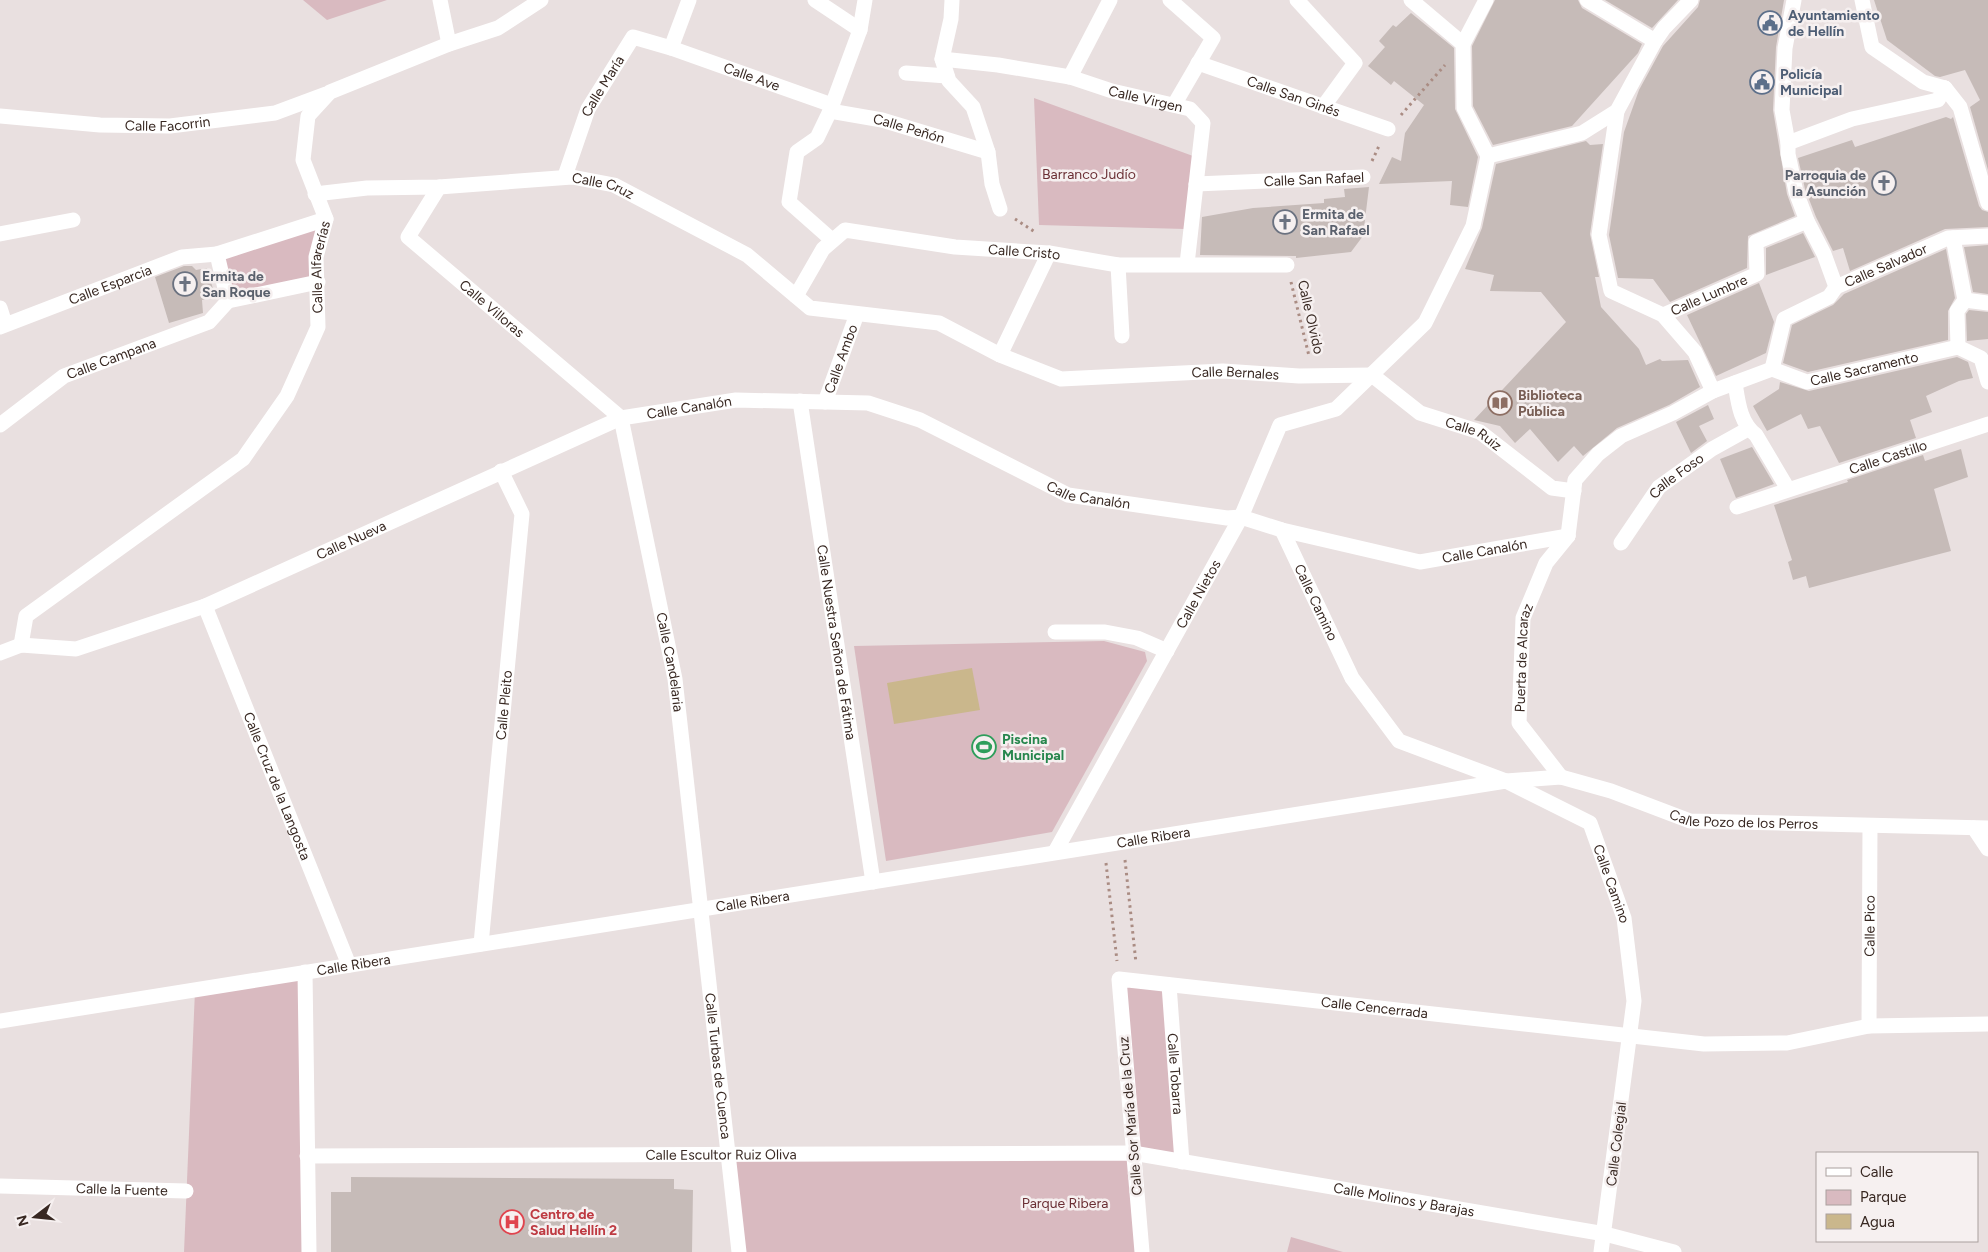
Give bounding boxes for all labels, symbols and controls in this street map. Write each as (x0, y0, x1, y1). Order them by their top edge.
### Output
place label: Ayuntamiento de Hellín (1788, 7, 1880, 40)
public building icon: Ayuntamiento de Hellín (1757, 10, 1783, 36)
street label: Calle María (578, 53, 628, 119)
street label: Calle Ave (721, 59, 782, 95)
place label: Policía Municipal (1780, 66, 1842, 99)
public building icon: Policía Municipal (1749, 69, 1775, 95)
street label: Calle San Ginés (1244, 73, 1342, 121)
street label: Calle Virgen (1107, 82, 1185, 116)
street label: Calle Peñón (872, 111, 947, 148)
street label: Calle Facorrin (125, 113, 211, 135)
park label: Barranco Judío (1042, 166, 1136, 183)
place label: Parroquia de la Asunción (1785, 167, 1866, 200)
street label: Calle Cruz (571, 169, 637, 203)
street label: Calle San Rafael (1263, 169, 1364, 190)
church icon: Parroquia de la Asunción (1871, 170, 1897, 196)
place label: Ermita de San Rafael (1302, 206, 1370, 239)
church icon: Ermita de San Rafael (1272, 209, 1298, 235)
street label: Calle Alfarerías (308, 219, 334, 314)
street label: Calle Salvador (1842, 240, 1930, 291)
street label: Calle Cristo (987, 241, 1062, 264)
street label: Calle Esparcia (66, 261, 154, 309)
place label: Ermita de San Roque (202, 268, 271, 301)
church icon: Ermita de San Roque (172, 271, 198, 297)
street label: Calle Lumbre (1668, 271, 1750, 320)
street label: Calle Villoras (456, 276, 528, 341)
street label: Calle Olvido (1294, 279, 1327, 356)
street label: Calle Ambo (821, 322, 862, 396)
street label: Calle Campana (64, 334, 158, 383)
street label: Calle Sacramento (1808, 348, 1920, 390)
street label: Calle Bernales (1191, 363, 1280, 384)
place label: Biblioteca Pública (1518, 387, 1582, 420)
library icon: Biblioteca Pública (1487, 390, 1513, 416)
street label: Calle Canalón (645, 393, 733, 423)
street label: Calle Ruiz (1443, 414, 1505, 455)
street label: Calle Castillo (1847, 437, 1929, 478)
street label: Calle Foso (1646, 450, 1707, 502)
street label: Calle Canalón (1043, 477, 1131, 513)
street label: Calle Nueva (314, 517, 389, 564)
street label: Calle Canalón (1441, 535, 1528, 567)
street label: Calle Nuestra Señora de Fátima (813, 544, 859, 741)
street label: Calle Nietos (1173, 557, 1225, 632)
street label: Calle Camino (1290, 561, 1341, 644)
street label: Puerta de Alcaraz (1511, 601, 1537, 713)
street label: Calle Candelaria (652, 611, 687, 713)
street label: Calle Pleito (492, 669, 516, 741)
street label: Calle Cruz de la Langosta (239, 710, 314, 863)
place label: Piscina Municipal (1002, 731, 1064, 764)
sports icon: Piscina Municipal (971, 734, 997, 760)
street label: Calle Pozo de los Perros (1667, 806, 1818, 833)
street label: Calle Ribera (1115, 823, 1192, 852)
street label: Calle Camino (1589, 842, 1633, 924)
street label: Calle Ribera (715, 887, 791, 916)
street label: Calle Pico (1861, 895, 1879, 957)
street label: Calle Ribera (316, 951, 392, 979)
street label: Calle Turbas de Cuenca (701, 992, 734, 1140)
street label: Calle Cencerrada (1320, 994, 1429, 1022)
street label: Calle Tobarra (1164, 1033, 1186, 1115)
street label: Calle Sor María de la Cruz (1115, 1036, 1146, 1196)
street label: Calle Colegial (1603, 1101, 1630, 1187)
street label: Calle Escultor Ruiz Oliva (645, 1146, 797, 1164)
legend (1816, 1152, 1978, 1242)
text: Calle (1860, 1163, 1893, 1181)
street label: Calle la Fuente (76, 1180, 168, 1200)
street label: Calle Molinos y Barajas (1332, 1180, 1476, 1220)
text: Parque (1860, 1188, 1907, 1206)
north arrow (10, 1192, 60, 1242)
park label: Parque Ribera (1022, 1195, 1108, 1212)
place label: Centro de Salud Hellín 2 (530, 1206, 617, 1239)
hospital icon: Centro de Salud Hellín 2 (499, 1209, 525, 1235)
text: N (13, 1213, 33, 1228)
text: Agua (1860, 1213, 1895, 1231)

